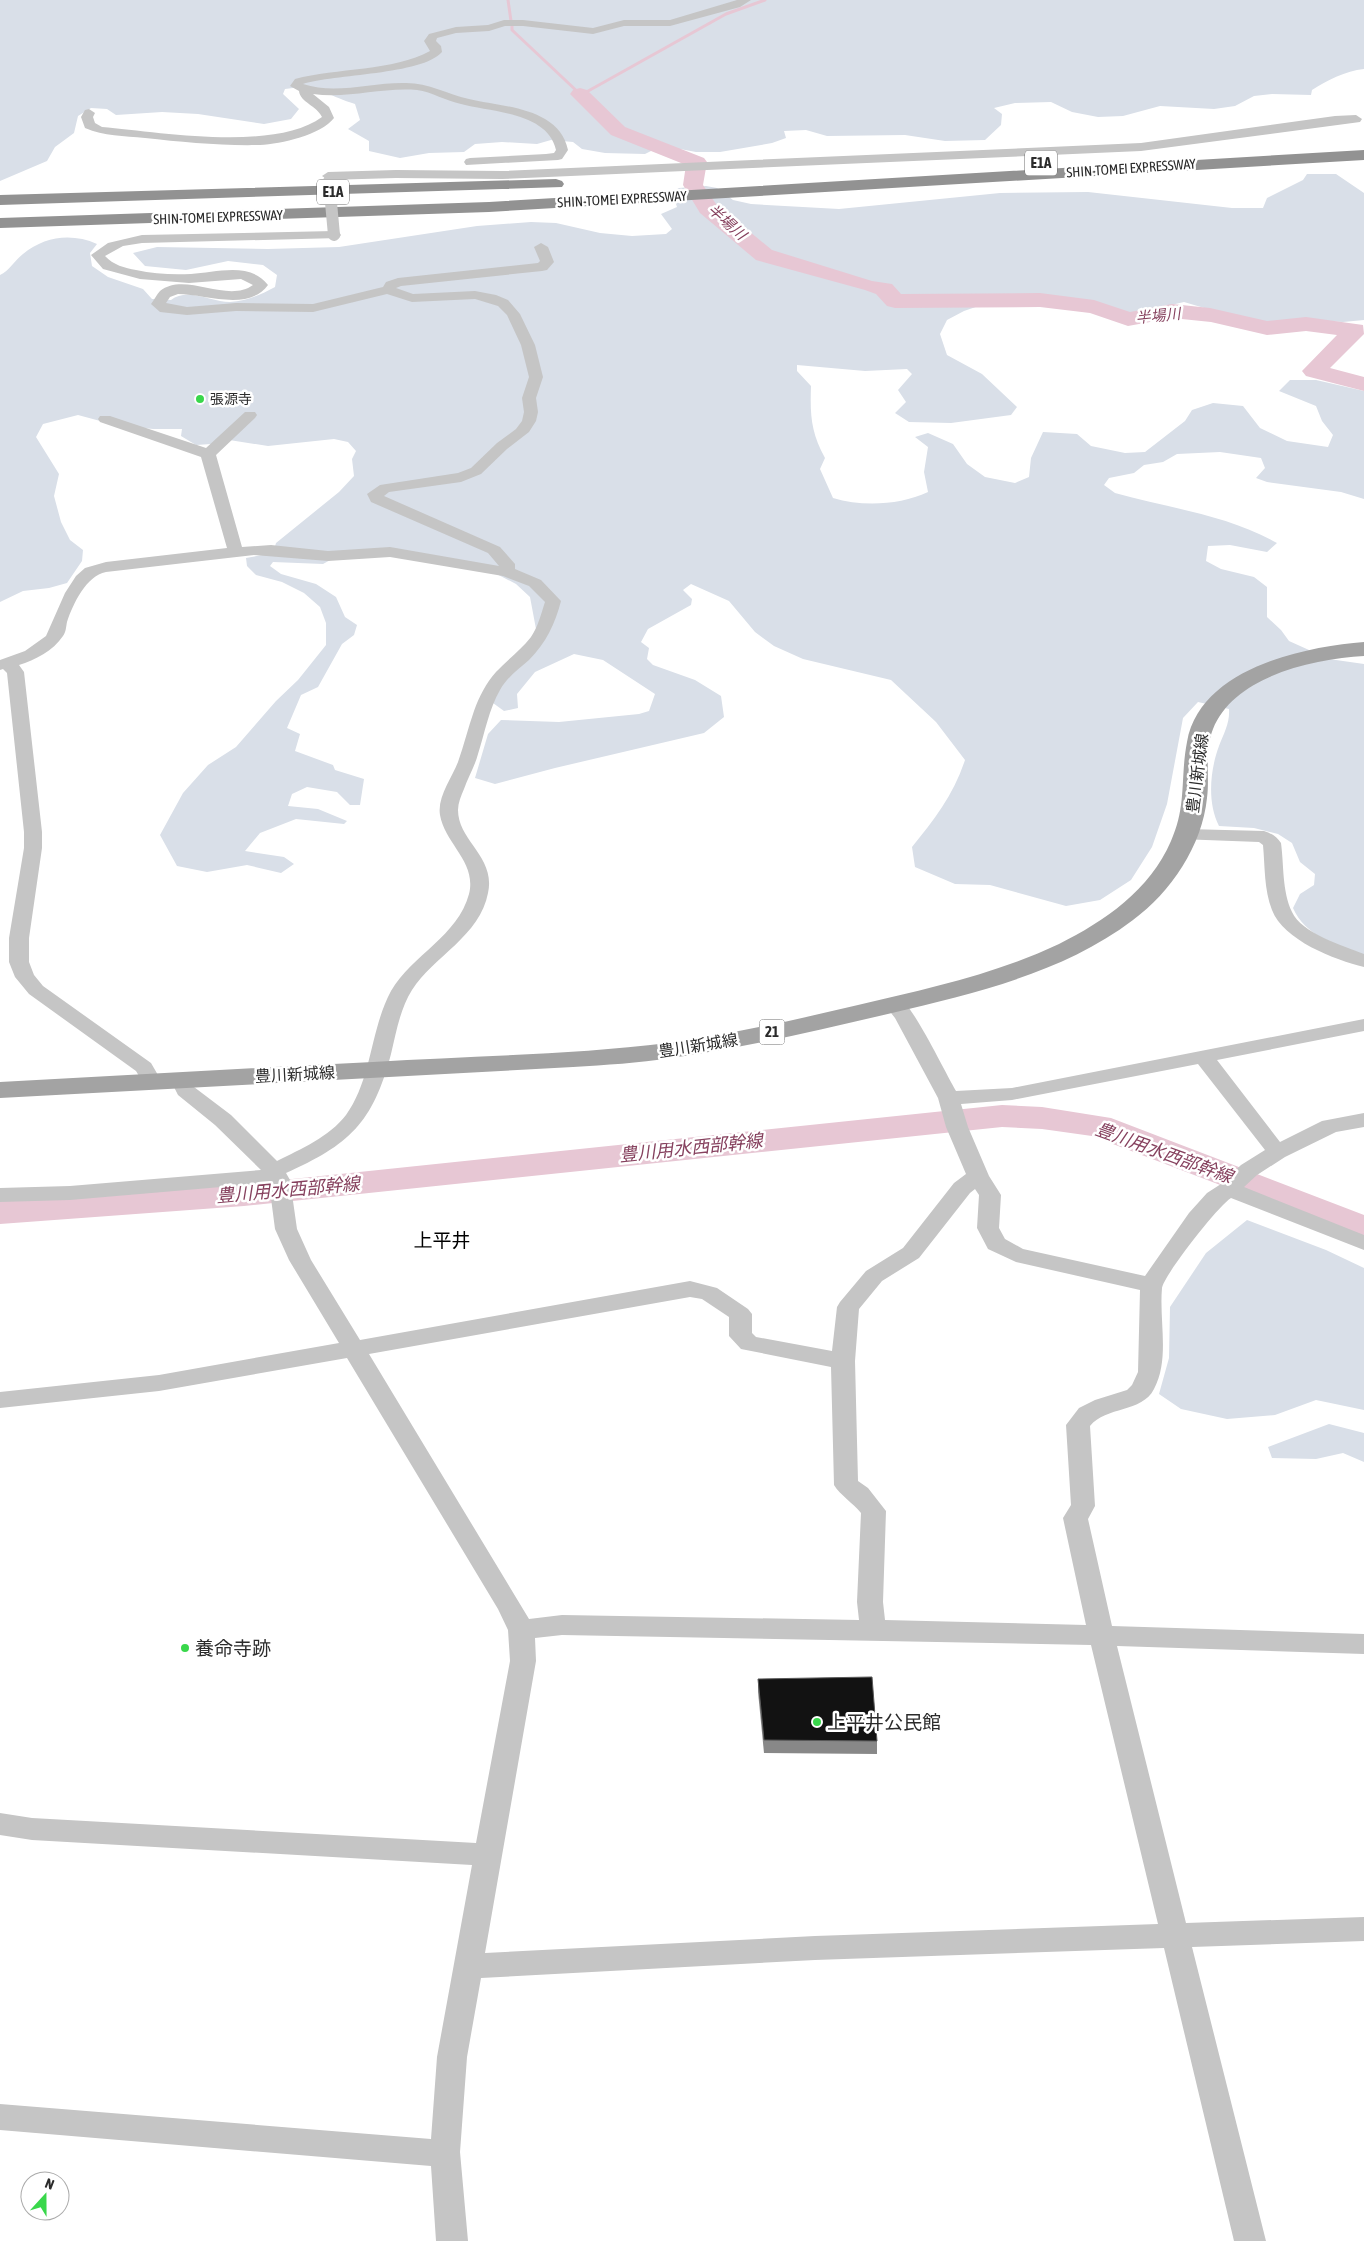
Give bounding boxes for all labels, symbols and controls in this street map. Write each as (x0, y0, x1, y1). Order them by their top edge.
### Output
road number: E1A (1025, 150, 1057, 176)
street label: SHIN-TOMEI EXPRESSWAY (1066, 155, 1197, 181)
road number: E1A (317, 180, 349, 204)
street label: SHIN-TOMEI EXPRESSWAY (557, 188, 688, 210)
water label: 半場川 (705, 200, 751, 244)
street label: SHIN-TOMEI EXPRESSWAY (153, 207, 284, 227)
water label: 半場川 (1135, 304, 1183, 326)
place label: 張源寺 (210, 391, 252, 407)
marker: 張源寺 (194, 393, 206, 405)
street label: 豊川新城線 (1183, 732, 1211, 814)
road number: 21 (760, 1020, 784, 1044)
street label: 豊川新城線 (657, 1030, 739, 1060)
street label: 豊川新城線 (255, 1063, 335, 1085)
water label: 豊川用水西部幹線 (1093, 1118, 1237, 1188)
water label: 豊川用水西部幹線 (618, 1129, 766, 1165)
water label: 豊川用水西部幹線 (215, 1173, 363, 1206)
district label: 上平井 (413, 1229, 471, 1251)
place label: 養命寺跡 (195, 1637, 271, 1659)
marker: 養命寺跡 (179, 1642, 191, 1654)
place label: 上平井公民館 (827, 1711, 941, 1733)
marker: 上平井公民館 (811, 1716, 823, 1728)
north arrow (20, 2171, 70, 2221)
text: N (43, 2175, 56, 2193)

